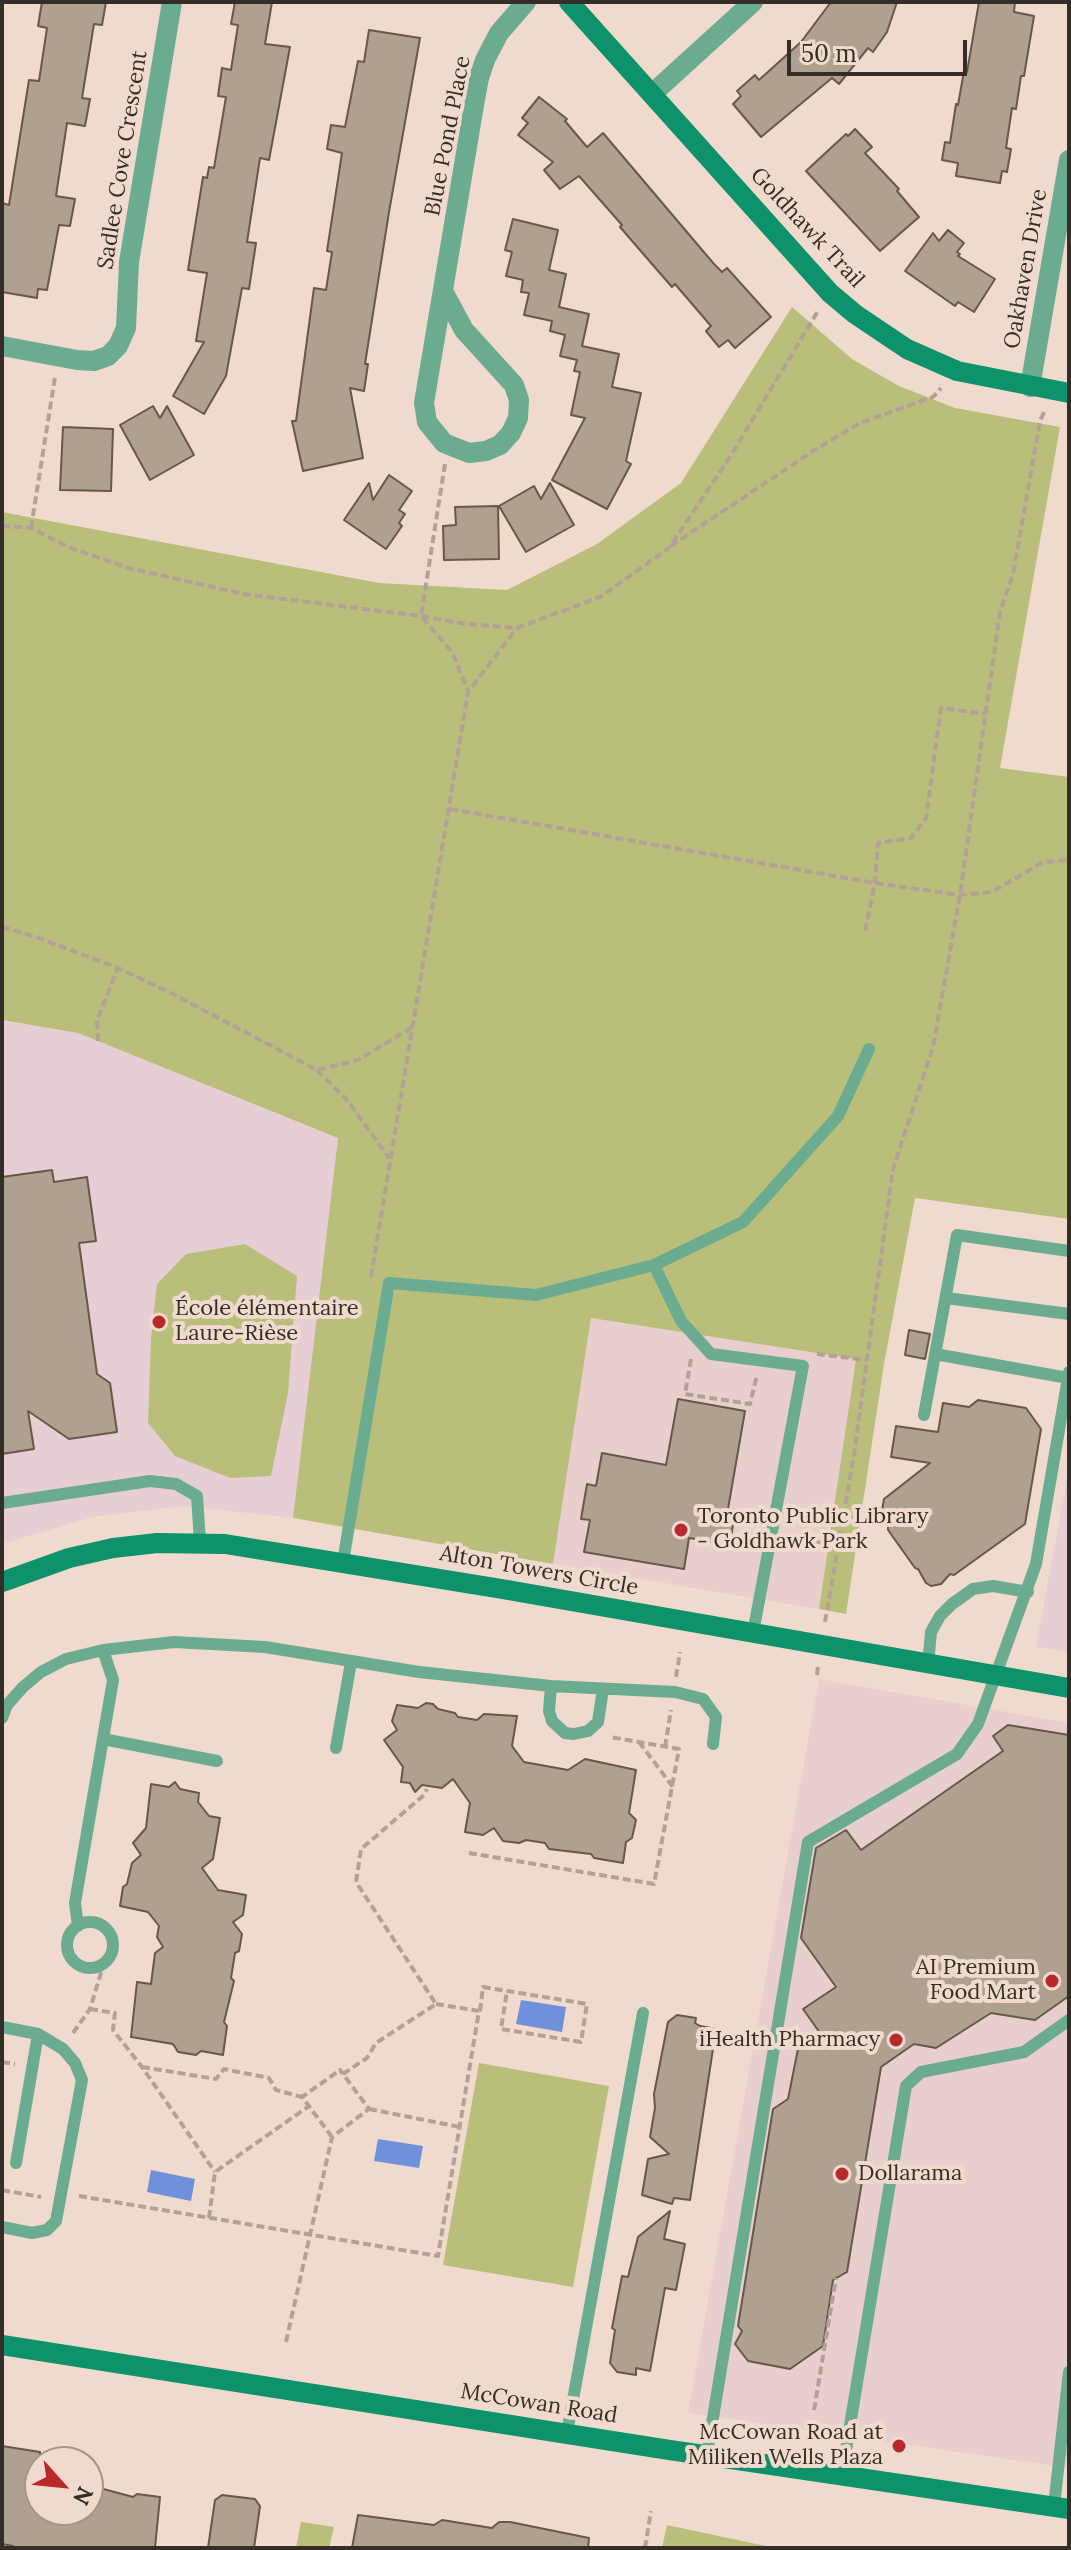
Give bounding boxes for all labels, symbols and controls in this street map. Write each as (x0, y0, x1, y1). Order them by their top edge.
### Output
scale bar (791, 24, 971, 74)
text: 50 m (801, 38, 857, 69)
street label: Sadlee Cove Crescent (93, 49, 153, 271)
street label: Blue Pond Place (420, 54, 476, 218)
street label: Goldhawk Trail (745, 162, 869, 294)
street label: Oakhaven Drive (999, 187, 1053, 351)
place label: École élémentaire Laure-Rièse (175, 1296, 359, 1348)
marker: École élémentaire Laure-Rièse (150, 1313, 168, 1331)
place label: Toronto Public Library - Goldhawk Park (697, 1504, 928, 1556)
marker: Toronto Public Library - Goldhawk Park (672, 1521, 690, 1539)
street label: Alton Towers Circle (438, 1541, 640, 1601)
place label: AI Premium Food Mart (916, 1955, 1036, 2006)
marker: AI Premium Food Mart (1043, 1972, 1061, 1990)
place label: iHealth Pharmacy (699, 2027, 880, 2053)
marker: iHealth Pharmacy (887, 2031, 905, 2049)
place label: Dollarama (858, 2161, 962, 2187)
marker: Dollarama (833, 2165, 851, 2183)
street label: McCowan Road (459, 2379, 619, 2429)
place label: McCowan Road at Miliken Wells Plaza (688, 2420, 883, 2472)
marker: McCowan Road at Miliken Wells Plaza (890, 2437, 908, 2455)
north arrow (24, 2446, 104, 2526)
text: N (67, 2482, 100, 2510)

